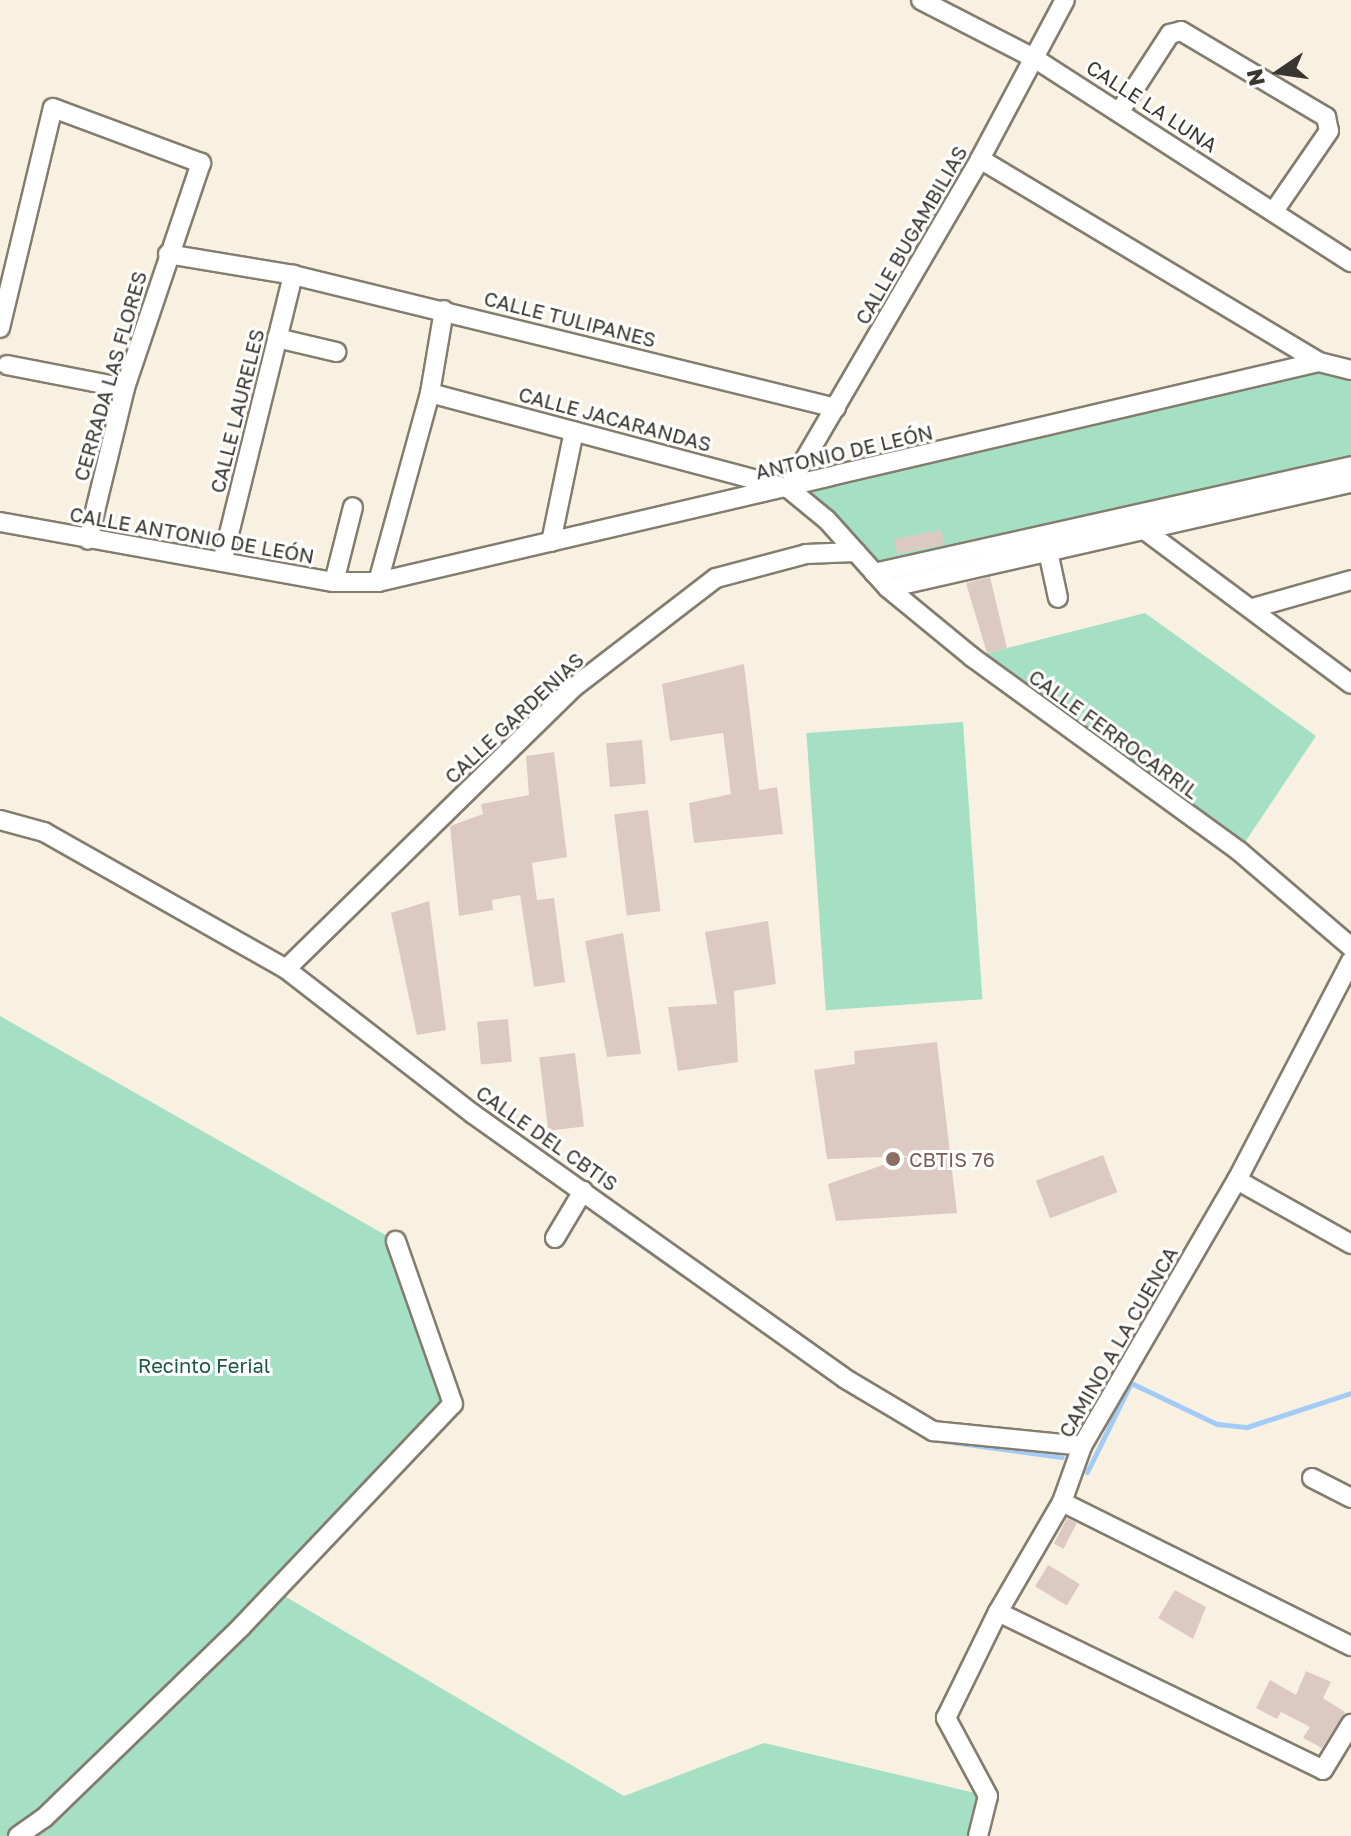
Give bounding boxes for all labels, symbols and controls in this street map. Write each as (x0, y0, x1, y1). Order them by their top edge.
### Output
north arrow (1239, 32, 1319, 112)
street label: CALLE LA LUNA (1082, 55, 1222, 157)
text: N (1240, 66, 1270, 89)
street label: CALLE BUGAMBILIAS (850, 141, 972, 329)
street label: CERRADA LAS FLORES (69, 268, 151, 484)
street label: CALLE TULIPANES (482, 286, 658, 352)
street label: CALLE LAURELES (205, 326, 269, 496)
street label: CALLE JACARANDAS (516, 382, 714, 456)
street label: ANTONIO DE LEÓN (753, 420, 935, 484)
street label: CALLE ANTONIO DE LEÓN (68, 502, 316, 568)
street label: CALLE GARDENIAS (440, 648, 588, 788)
street label: CALLE FERROCARRIL (1024, 664, 1204, 804)
street label: CALLE DEL CBTIS (472, 1080, 622, 1196)
place label: CBTIS 76 (909, 1147, 995, 1171)
marker: CBTIS 76 (884, 1150, 902, 1168)
street label: CAMINO A LA CUENCA (1054, 1242, 1182, 1442)
park label: Recinto Ferial (138, 1353, 270, 1377)

